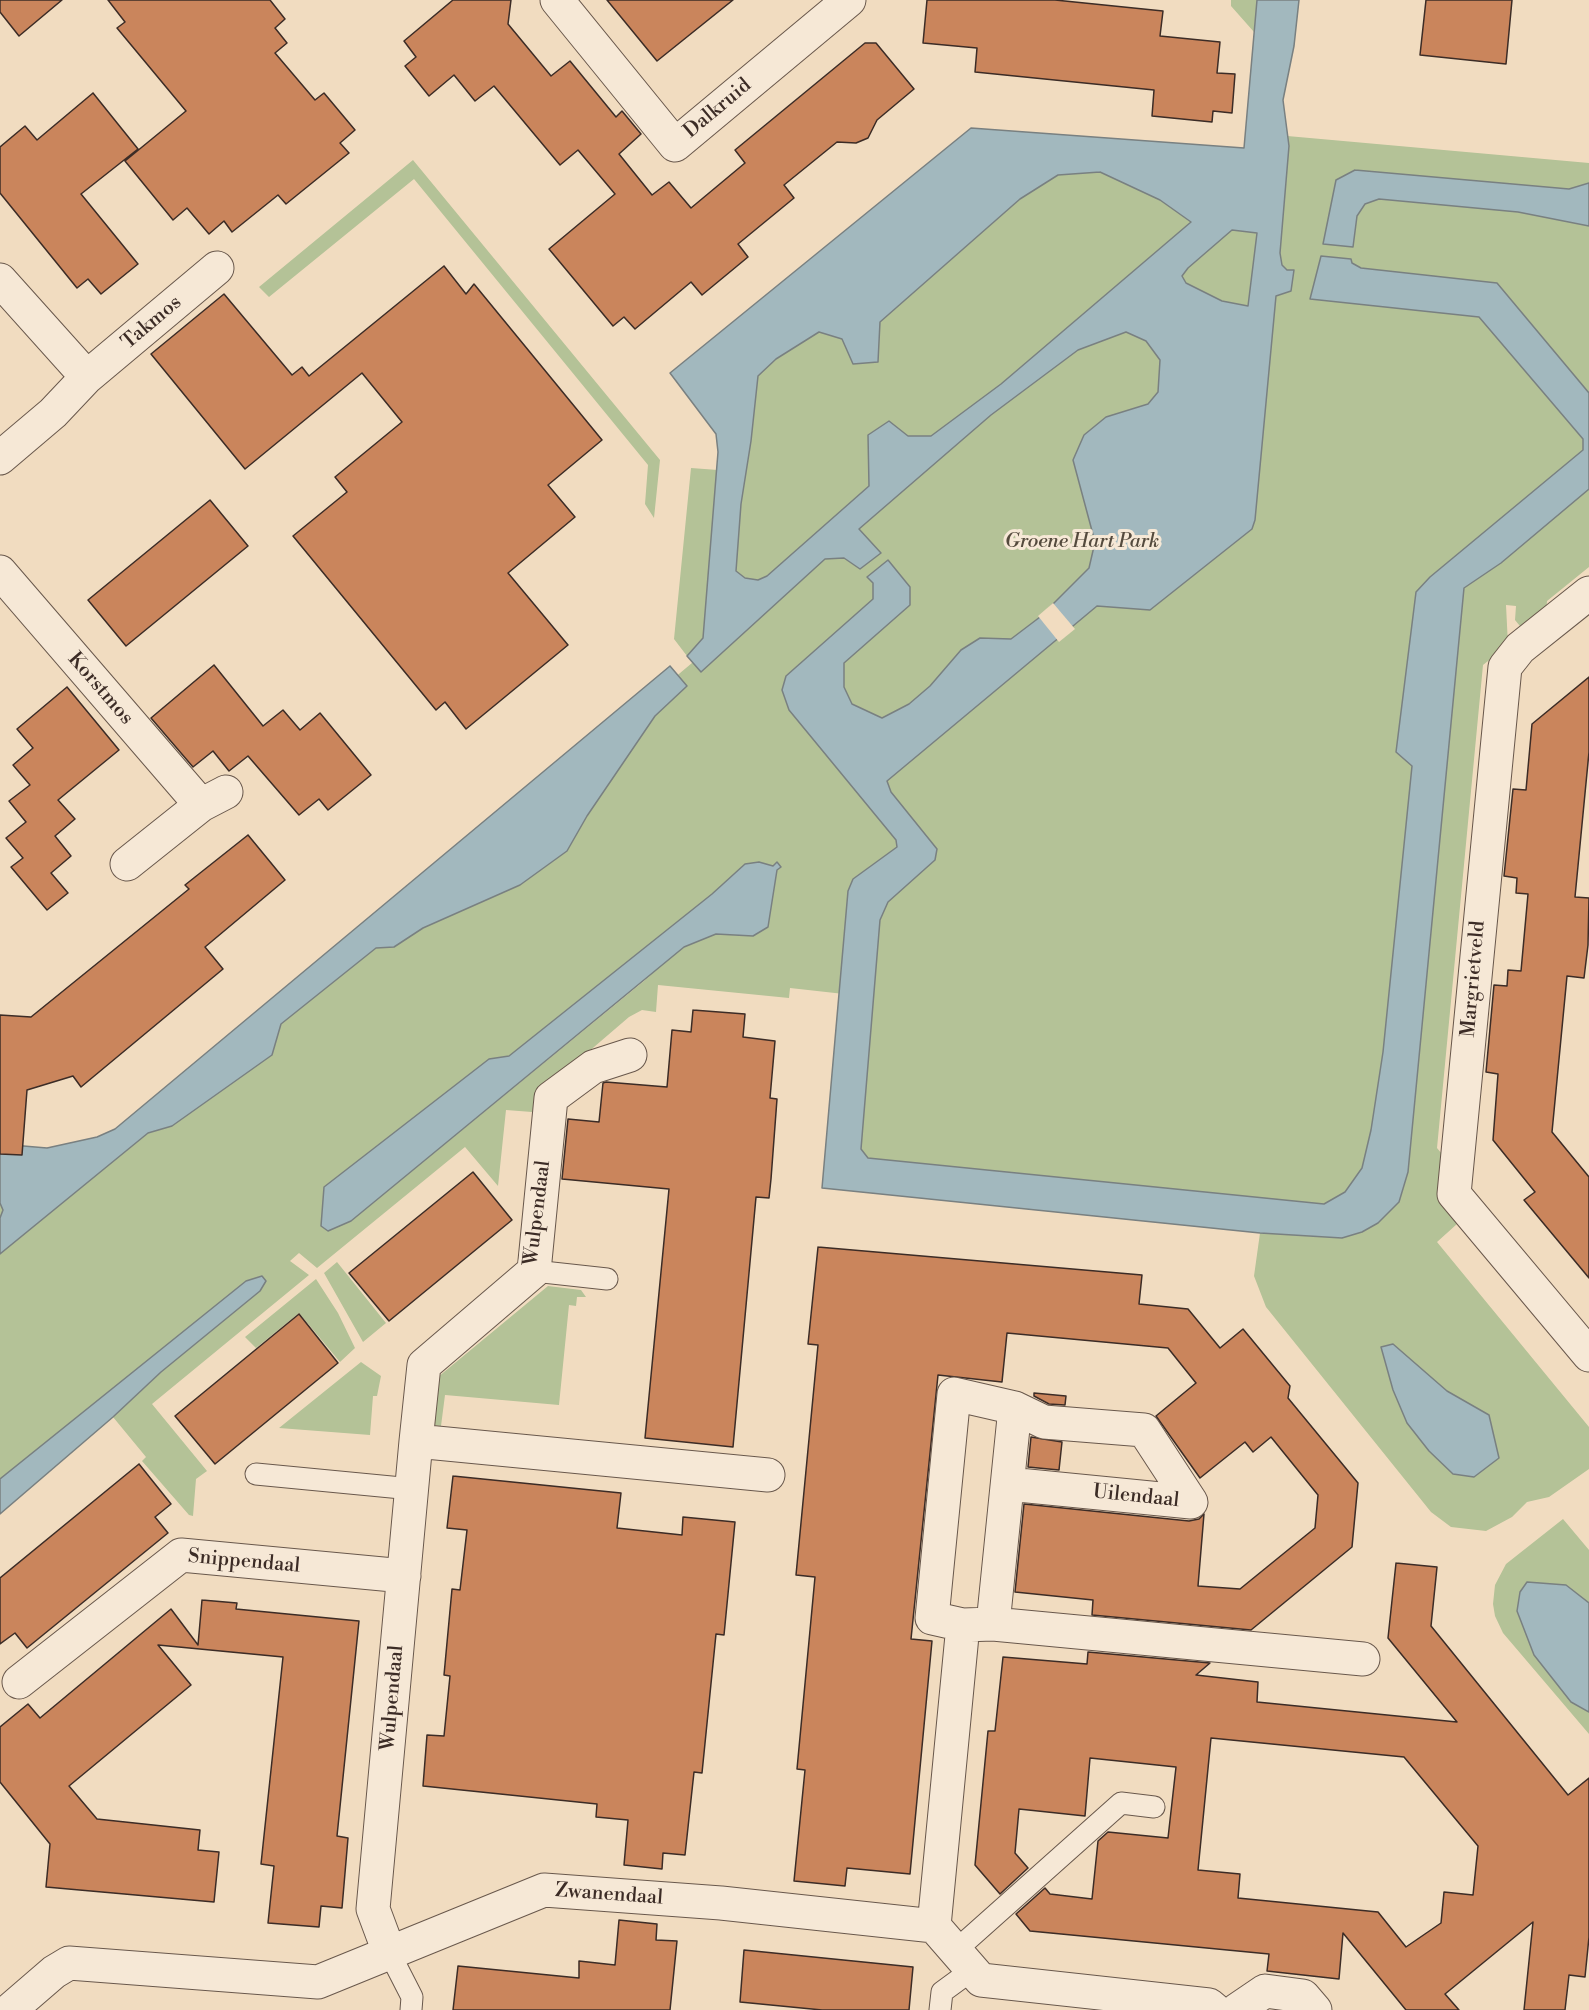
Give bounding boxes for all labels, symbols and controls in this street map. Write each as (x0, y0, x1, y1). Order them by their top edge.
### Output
street label: Dalkruid (679, 74, 757, 144)
street label: Takmos (117, 291, 187, 355)
park label: Groene Hart Park (1005, 530, 1159, 554)
street label: Korstmos (62, 648, 138, 730)
street label: Margrietveld (1457, 920, 1491, 1038)
street label: Wulpendaal (520, 1159, 556, 1267)
street label: Uilendaal (1092, 1481, 1180, 1513)
street label: Snippendaal (187, 1545, 301, 1579)
street label: Wulpendaal (376, 1644, 410, 1752)
street label: Zwanendaal (554, 1879, 664, 1911)

